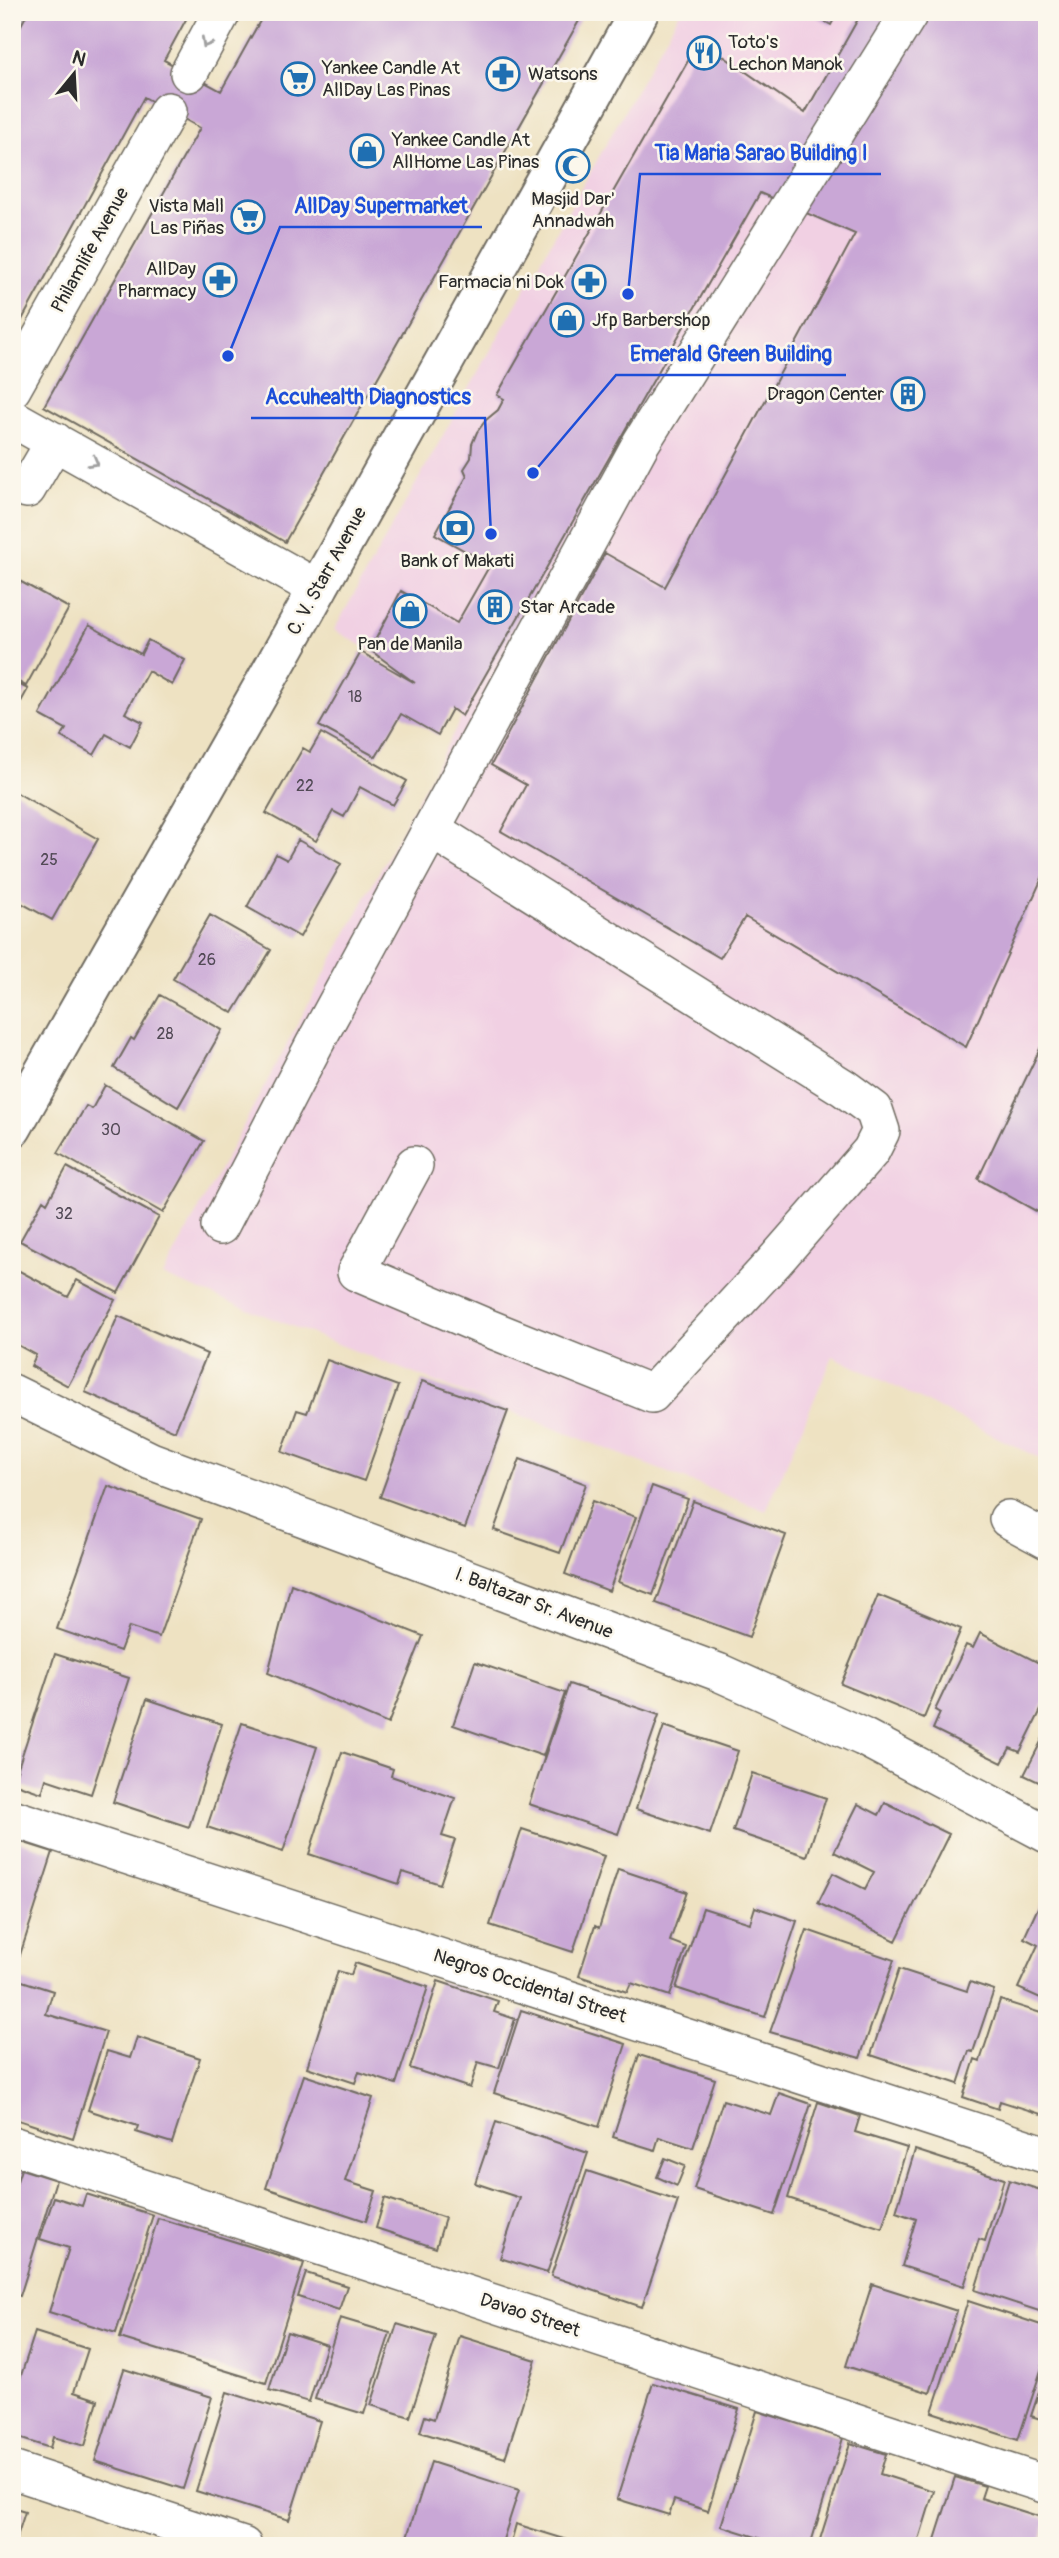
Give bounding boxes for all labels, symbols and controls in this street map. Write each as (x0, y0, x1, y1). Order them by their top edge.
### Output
place label: Toto's Lechon Manok (728, 30, 843, 76)
restaurant icon: Toto's Lechon Manok (685, 34, 723, 72)
one-way arrow (200, 35, 214, 48)
north arrow (38, 38, 108, 108)
text: N (69, 45, 89, 72)
pharmacy icon: Watsons (484, 55, 522, 93)
place label: Yankee Candle At AllDay Las Pinas (321, 56, 460, 102)
supermarket icon: Yankee Candle At AllDay Las Pinas (279, 60, 317, 98)
place label: Watsons (528, 62, 598, 86)
place label: Yankee Candle At AllHome Las Pinas (391, 128, 540, 174)
shop icon: Yankee Candle At AllHome Las Pinas (348, 132, 386, 170)
callout: Tia Maria Sarao Building I (640, 132, 881, 174)
text: Tia Maria Sarao Building I (653, 140, 868, 167)
mosque icon: Masjid Dar' Annadwah (554, 147, 592, 185)
street label: Philamlife Avenue (46, 183, 135, 317)
callout: AllDay Supermarket (280, 185, 482, 227)
place label: Masjid Dar' Annadwah (531, 187, 615, 233)
text: AllDay Supermarket (294, 193, 469, 220)
place label: Vista Mall Las Piñas (149, 194, 225, 240)
supermarket icon: Vista Mall Las Piñas (229, 198, 267, 236)
place label: AllDay Pharmacy (118, 257, 196, 303)
pharmacy icon: AllDay Pharmacy (201, 261, 239, 299)
pharmacy icon: Farmacia ni Dok (570, 263, 608, 301)
place label: Farmacia ni Dok (438, 270, 564, 294)
shop icon: Jfp Barbershop (548, 301, 586, 339)
place label: Jfp Barbershop (592, 308, 711, 332)
callout: Emerald Green Building (616, 333, 846, 375)
text: Emerald Green Building (630, 341, 833, 368)
building icon: Dragon Center (889, 375, 927, 413)
callout: Accuhealth Diagnostics (251, 376, 485, 418)
place label: Dragon Center (767, 382, 884, 406)
text: Accuhealth Diagnostics (265, 384, 472, 411)
one-way arrow (86, 454, 99, 467)
street label: C. V. Starr Avenue (282, 502, 372, 639)
bank icon: Bank of Makati (438, 509, 476, 547)
place label: Bank of Makati (400, 549, 514, 573)
building icon: Star Arcade (476, 588, 514, 626)
shop icon: Pan de Manila (391, 592, 429, 630)
place label: Star Arcade (520, 595, 616, 619)
place label: Pan de Manila (357, 632, 463, 656)
house number: 18 (348, 687, 362, 707)
house number: 22 (296, 776, 314, 796)
house number: 25 (40, 850, 58, 870)
house number: 26 (198, 950, 216, 970)
house number: 28 (156, 1024, 174, 1044)
house number: 30 (101, 1120, 121, 1140)
house number: 32 (55, 1204, 73, 1224)
street label: I. Baltazar Sr. Avenue (452, 1562, 617, 1644)
street label: Negros Occidental Street (430, 1943, 630, 2029)
street label: Davao Street (477, 2288, 583, 2343)

